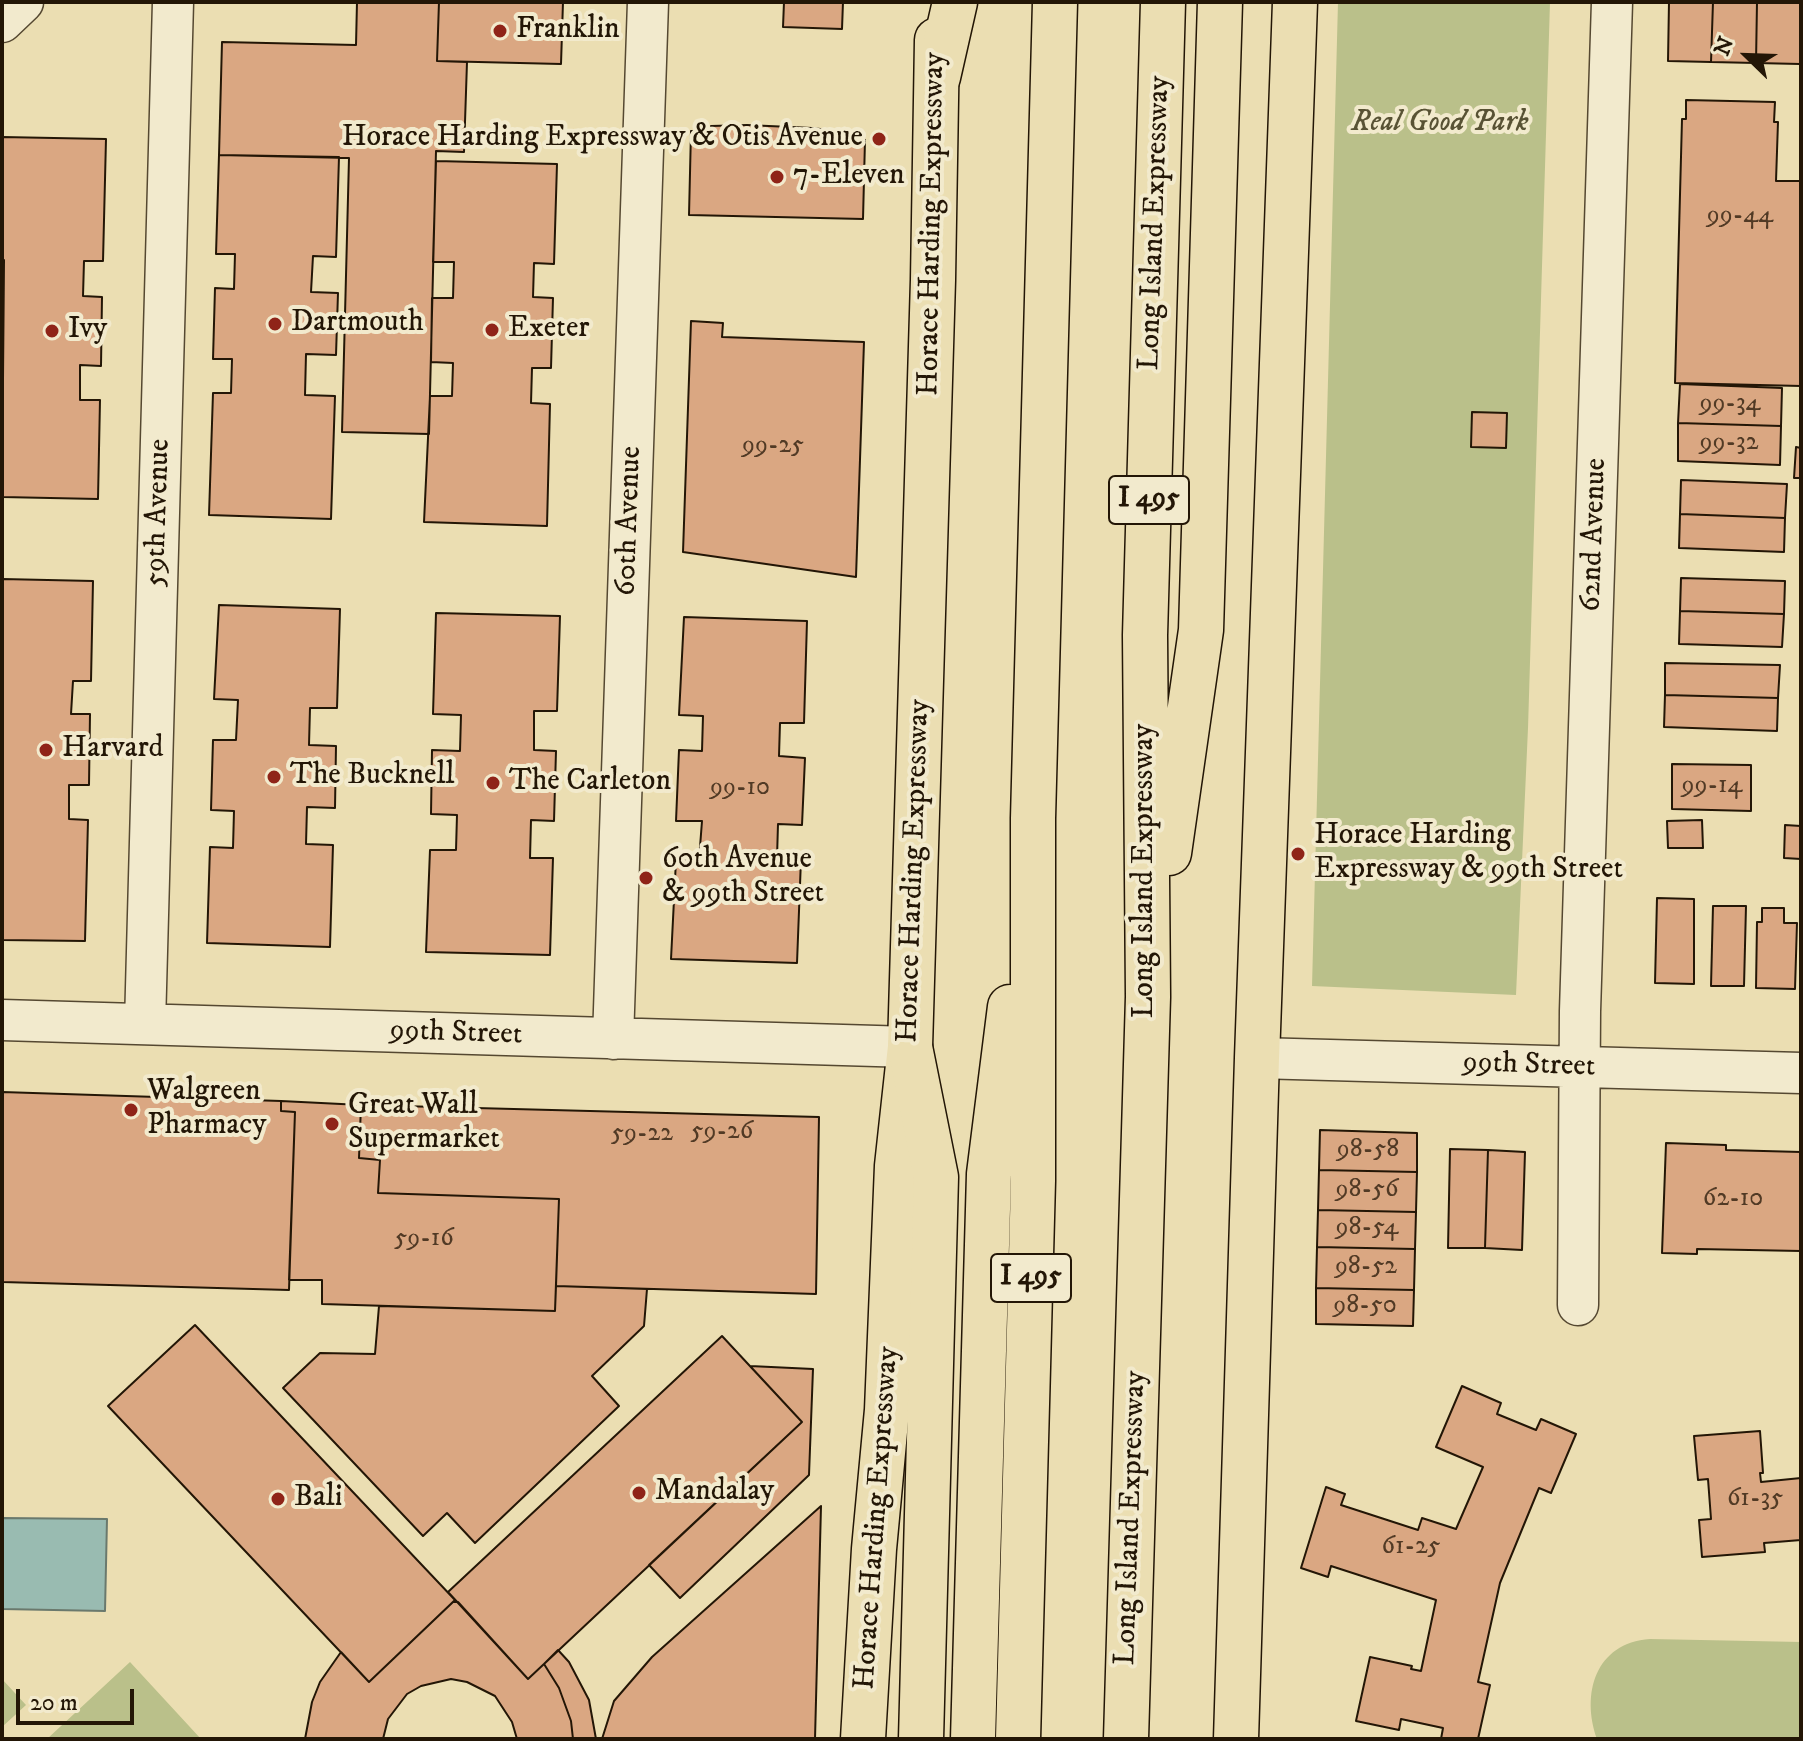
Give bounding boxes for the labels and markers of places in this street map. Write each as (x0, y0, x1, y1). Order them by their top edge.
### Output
place label: Franklin (516, 13, 620, 49)
marker: Franklin (491, 22, 509, 40)
place label: Horace Harding Expressway & Otis Avenue (342, 121, 863, 157)
marker: Horace Harding Expressway & Otis Avenue (870, 130, 888, 148)
place label: 7-Eleven (793, 159, 905, 195)
marker: 7-Eleven (768, 168, 786, 186)
place label: Dartmouth (291, 306, 424, 342)
place label: Exeter (508, 312, 589, 348)
place label: Ivy (68, 313, 107, 349)
marker: Dartmouth (266, 315, 284, 333)
marker: Exeter (483, 321, 501, 339)
marker: Ivy (43, 322, 61, 340)
place label: Harvard (62, 732, 163, 768)
marker: Harvard (37, 741, 55, 759)
place label: The Bucknell (290, 759, 454, 795)
place label: The Carleton (509, 765, 671, 801)
marker: The Bucknell (265, 768, 283, 786)
marker: The Carleton (484, 774, 502, 792)
place label: Horace Harding Expressway & 99th Street (1314, 819, 1623, 890)
place label: 60th Avenue & 99th Street (662, 843, 824, 914)
marker: Horace Harding Expressway & 99th Street (1289, 845, 1307, 863)
marker: 60th Avenue & 99th Street (637, 869, 655, 887)
place label: Walgreen Pharmacy (147, 1075, 267, 1146)
place label: Great Wall Supermarket (348, 1089, 500, 1160)
marker: Walgreen Pharmacy (122, 1101, 140, 1119)
marker: Great Wall Supermarket (323, 1115, 341, 1133)
place label: Mandalay (655, 1475, 774, 1511)
place label: Bali (294, 1481, 342, 1517)
marker: Mandalay (630, 1484, 648, 1502)
marker: Bali (269, 1490, 287, 1508)

